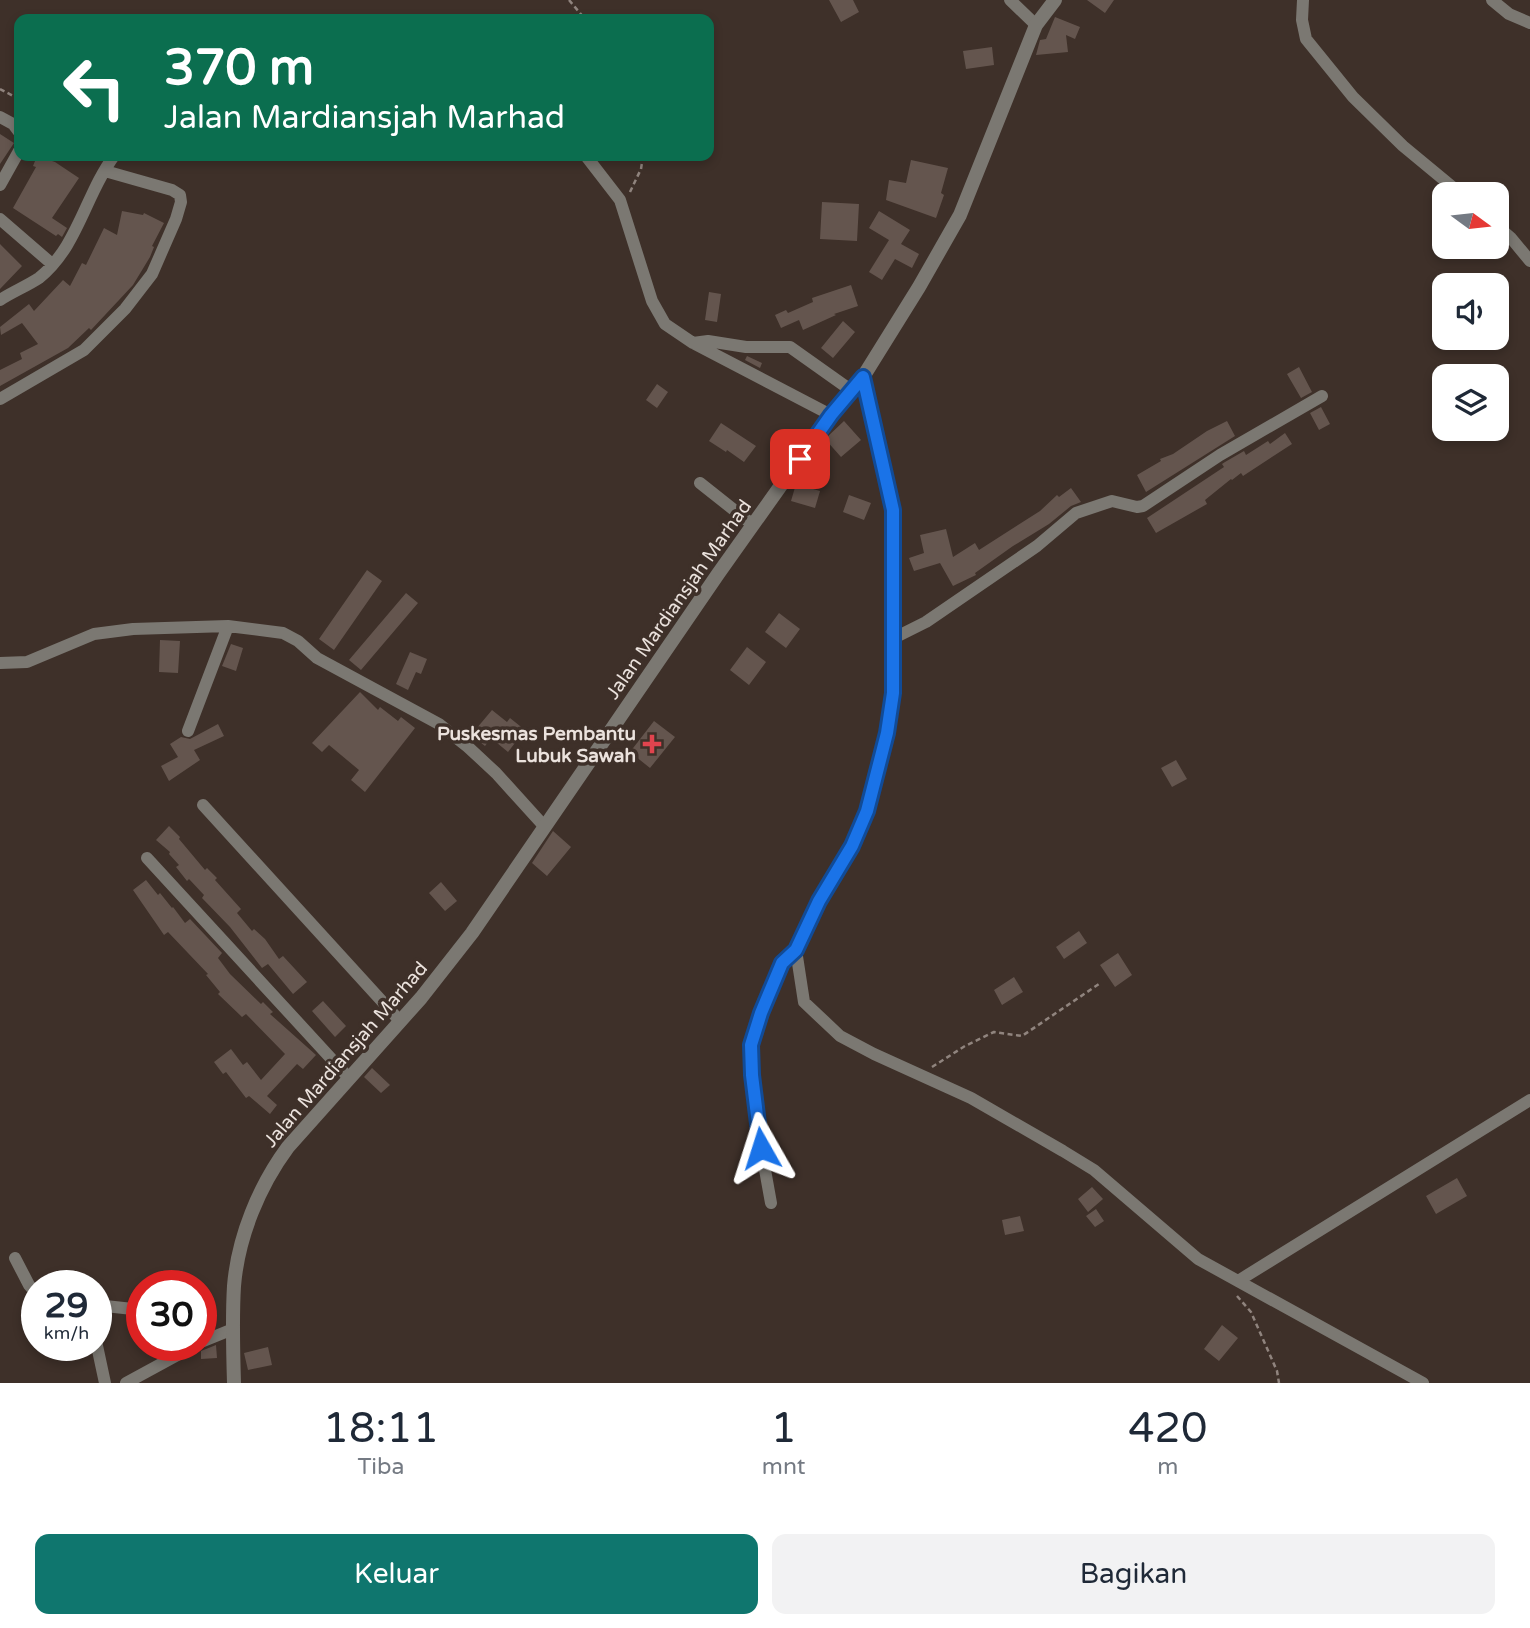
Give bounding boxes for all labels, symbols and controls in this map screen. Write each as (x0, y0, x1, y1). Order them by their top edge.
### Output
text: 370 m (164, 39, 314, 98)
icon: left (49, 42, 140, 133)
text: Jalan Mardiansjah Marhad (164, 99, 565, 137)
north arrow (1432, 182, 1508, 259)
map controls (1432, 182, 1509, 441)
button: sound (1432, 273, 1509, 350)
button: layers (1432, 364, 1509, 441)
pin (770, 429, 830, 489)
icon: arrive (781, 440, 819, 478)
street label: Jalan Mardiansjah Marhad (602, 496, 756, 703)
place label: Puskesmas Pembantu Lubuk Sawah (437, 723, 636, 767)
marker: Puskesmas Pembantu Lubuk Sawah (642, 734, 662, 754)
street label: Jalan Mardiansjah Marhad (259, 958, 432, 1152)
position arrow (724, 1111, 798, 1185)
speed limit sign: 30 (126, 1270, 217, 1361)
text: 29 (45, 1285, 88, 1327)
text: km/h (44, 1322, 89, 1344)
text: 18:11 (323, 1403, 439, 1454)
text: 1 (770, 1403, 797, 1454)
text: 420 (1128, 1403, 1207, 1454)
text: Tiba (357, 1453, 404, 1481)
text: mnt (762, 1453, 805, 1481)
text: m (1157, 1453, 1178, 1481)
button: Keluar (35, 1534, 758, 1614)
button: Bagikan (772, 1534, 1495, 1614)

